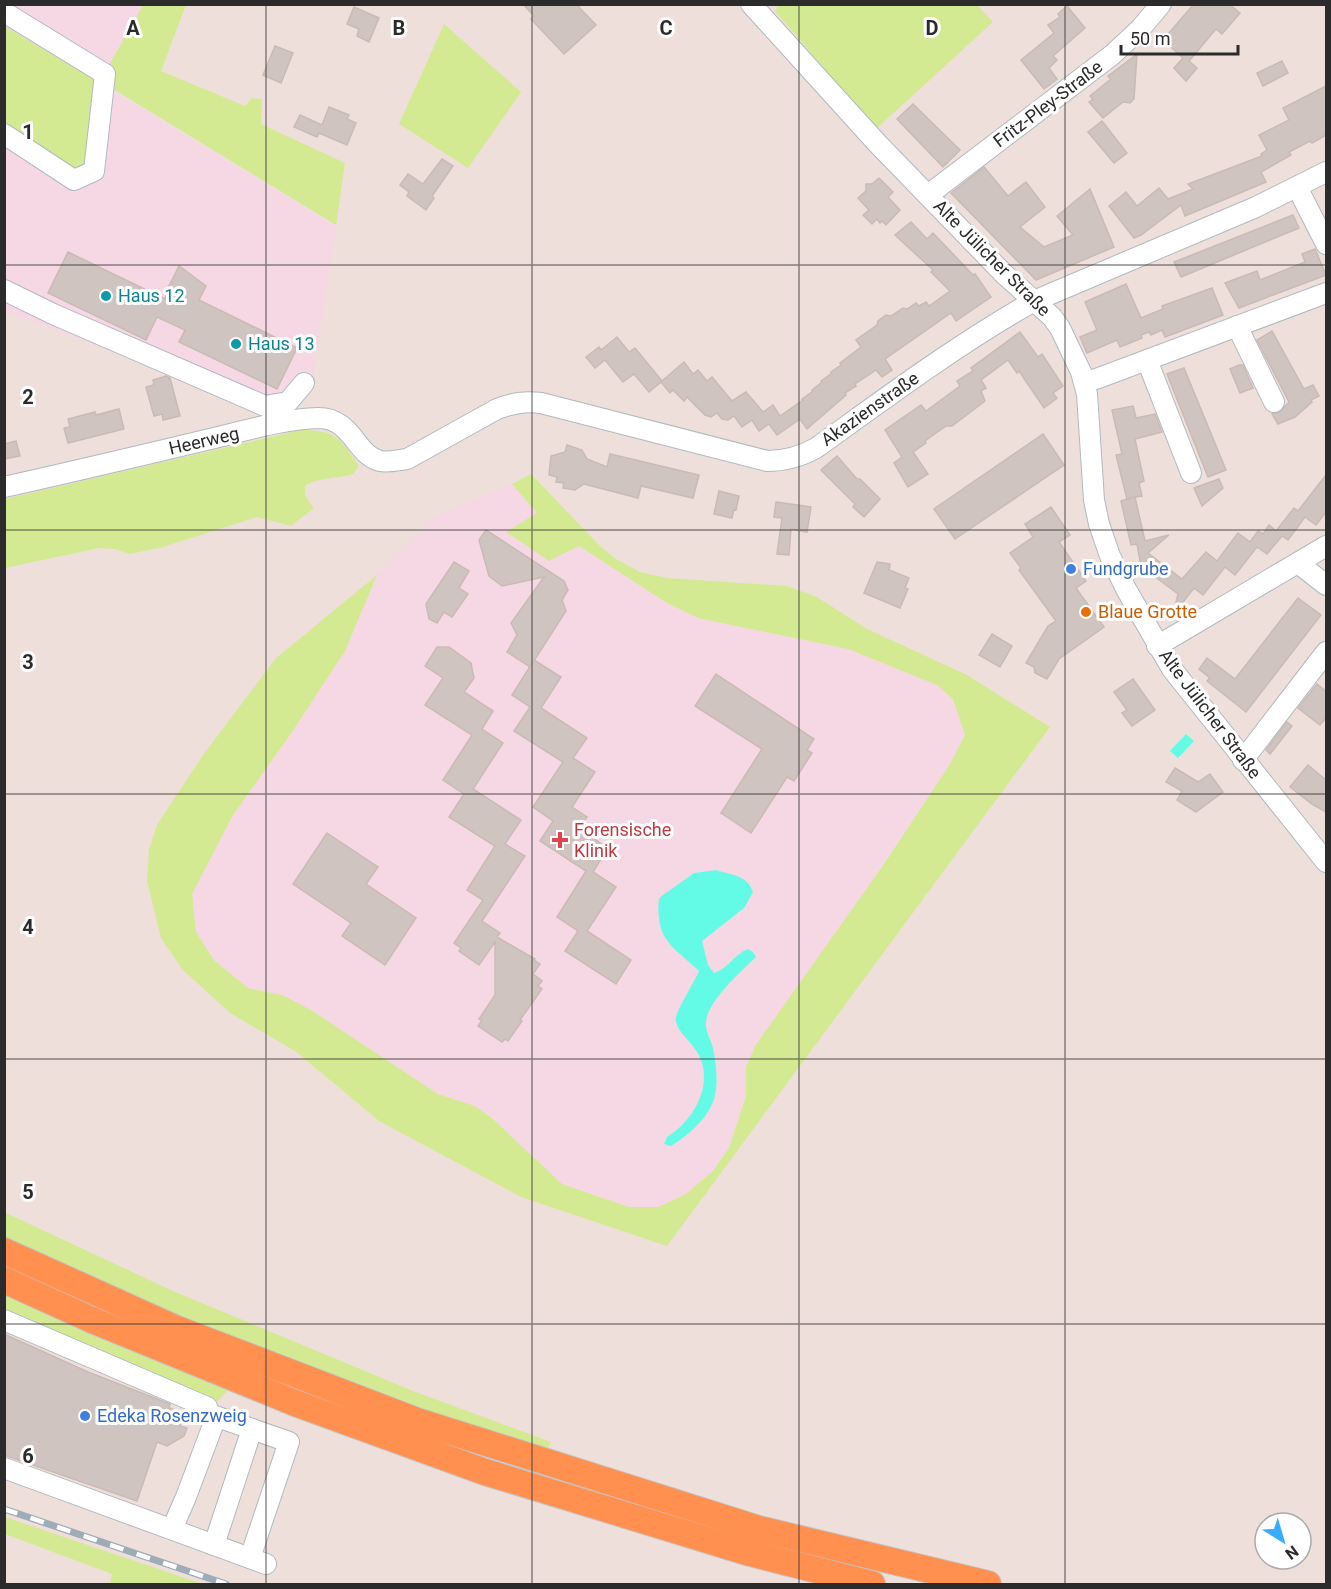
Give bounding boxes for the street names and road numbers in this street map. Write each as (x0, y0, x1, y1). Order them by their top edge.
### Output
street label: Fritz-Pley-Straße (989, 56, 1106, 151)
street label: Alte Jülicher Straße (930, 195, 1055, 320)
street label: Akazienstraße (817, 367, 923, 450)
street label: Heerweg (167, 422, 241, 459)
street label: Alte Jülicher Straße (1155, 645, 1266, 782)

